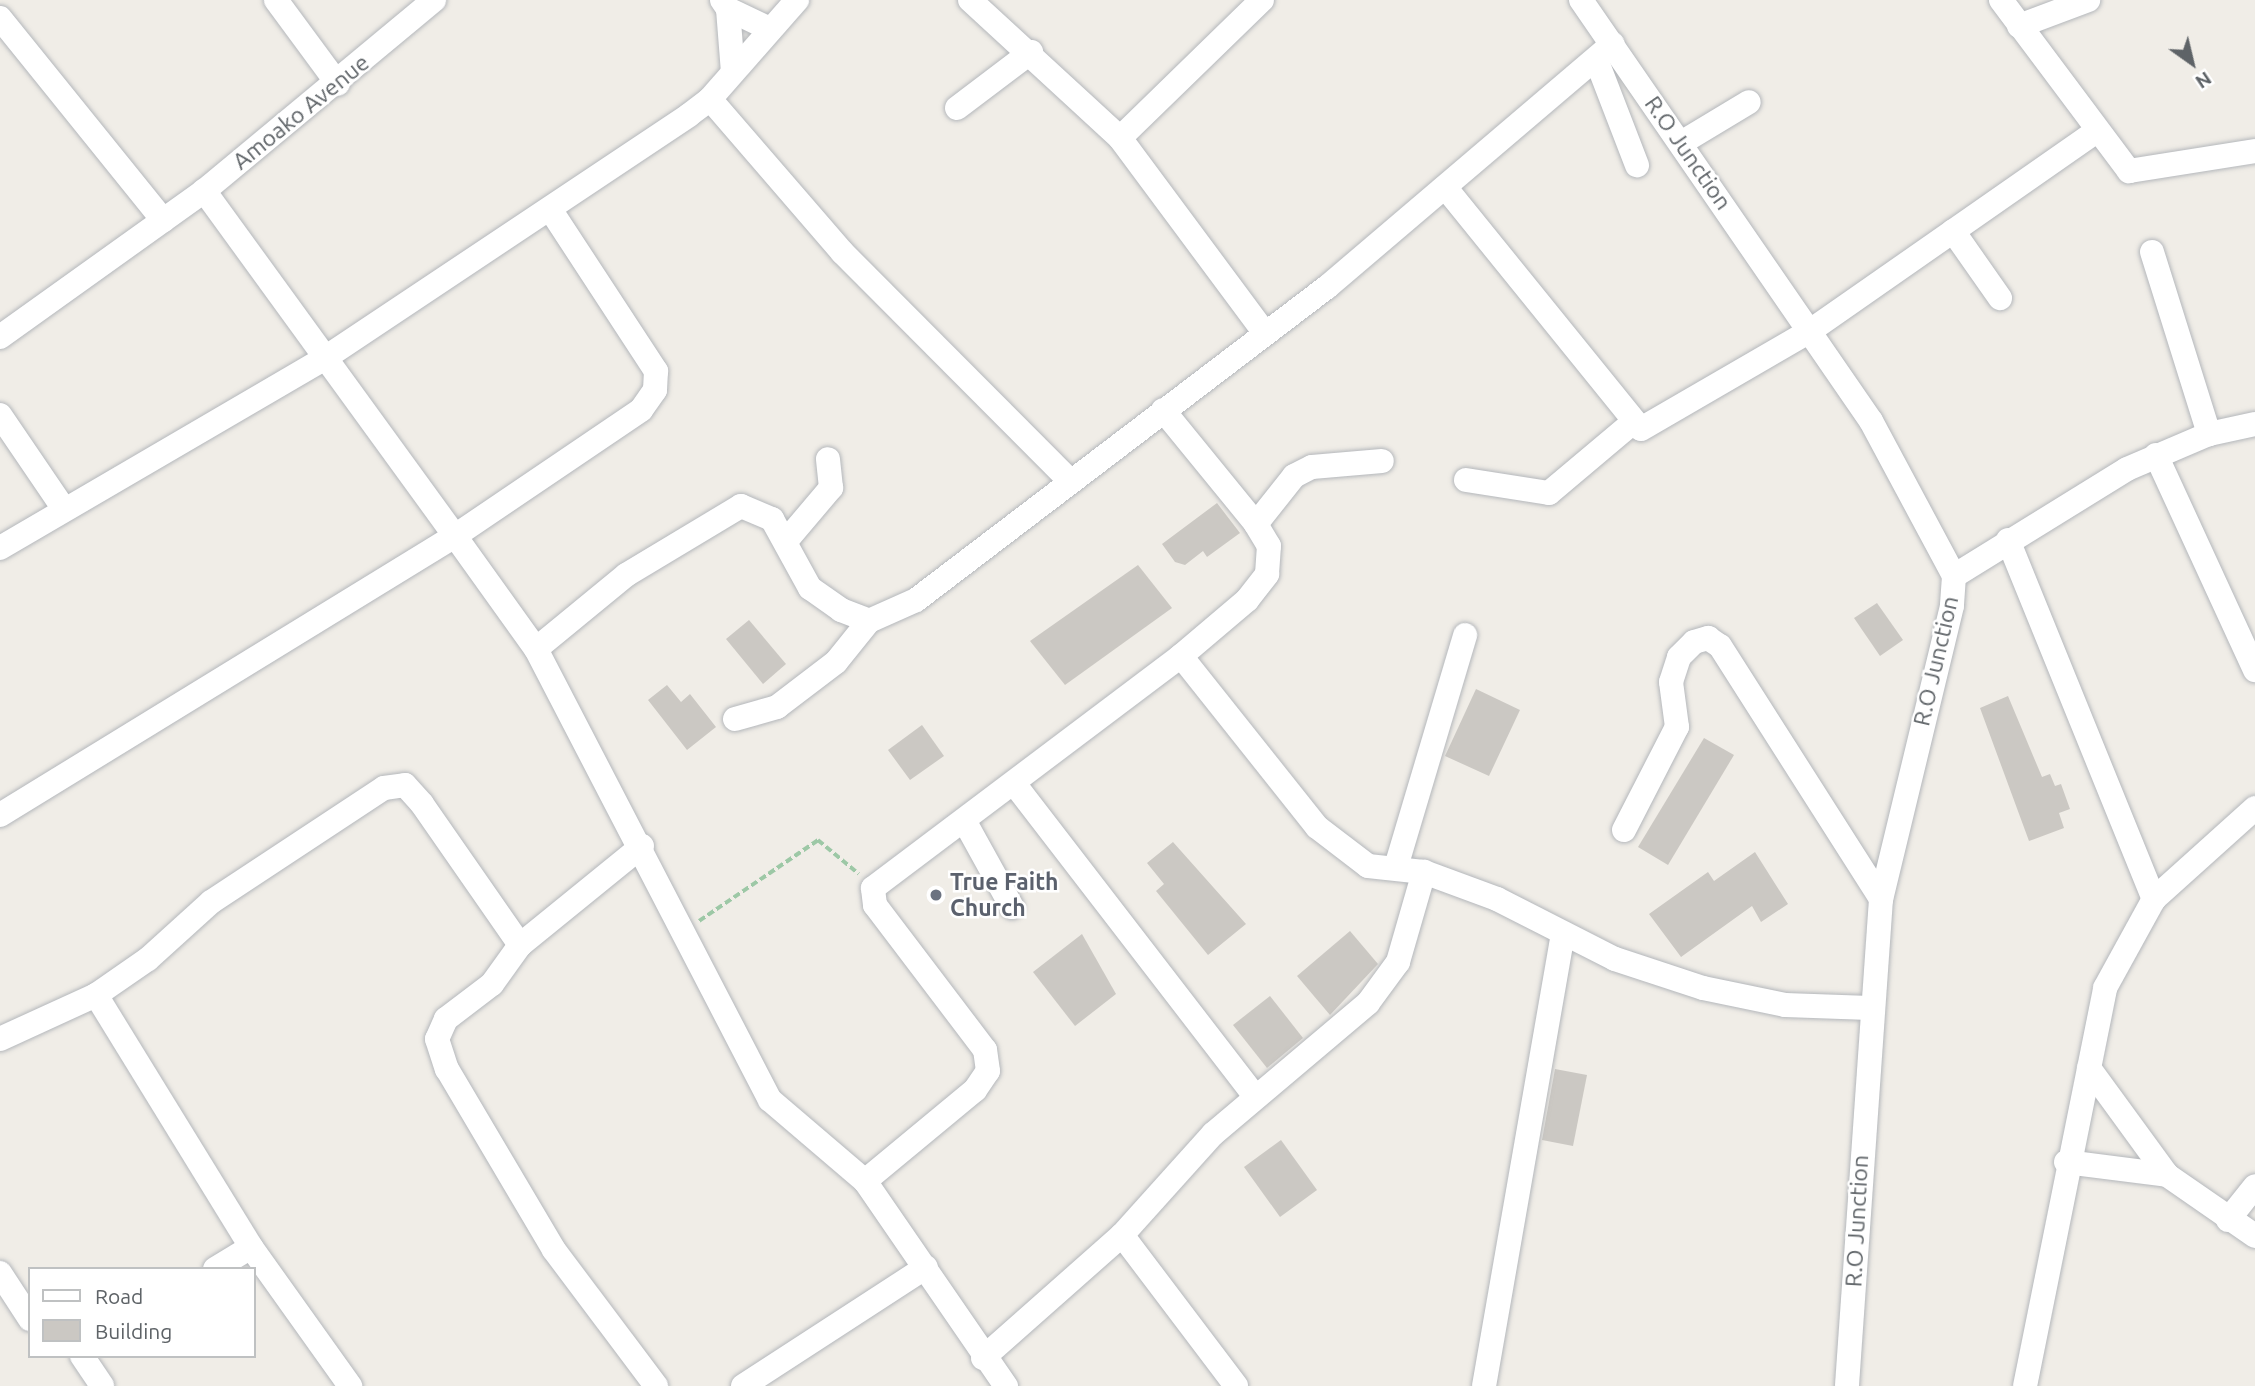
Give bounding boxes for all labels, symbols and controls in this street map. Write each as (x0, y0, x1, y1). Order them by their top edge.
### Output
north arrow (2157, 28, 2227, 98)
street label: Amoako Avenue (227, 49, 375, 175)
text: N (2192, 67, 2216, 93)
street label: R.O Junction (1639, 91, 1737, 215)
street label: R.O Junction (1908, 593, 1964, 729)
place label: True Faith Church (950, 868, 1059, 922)
marker: True Faith Church (928, 887, 944, 903)
street label: R.O Junction (1840, 1154, 1874, 1288)
legend (28, 1267, 256, 1358)
text: Road (95, 1284, 143, 1308)
text: Building (95, 1319, 172, 1343)

